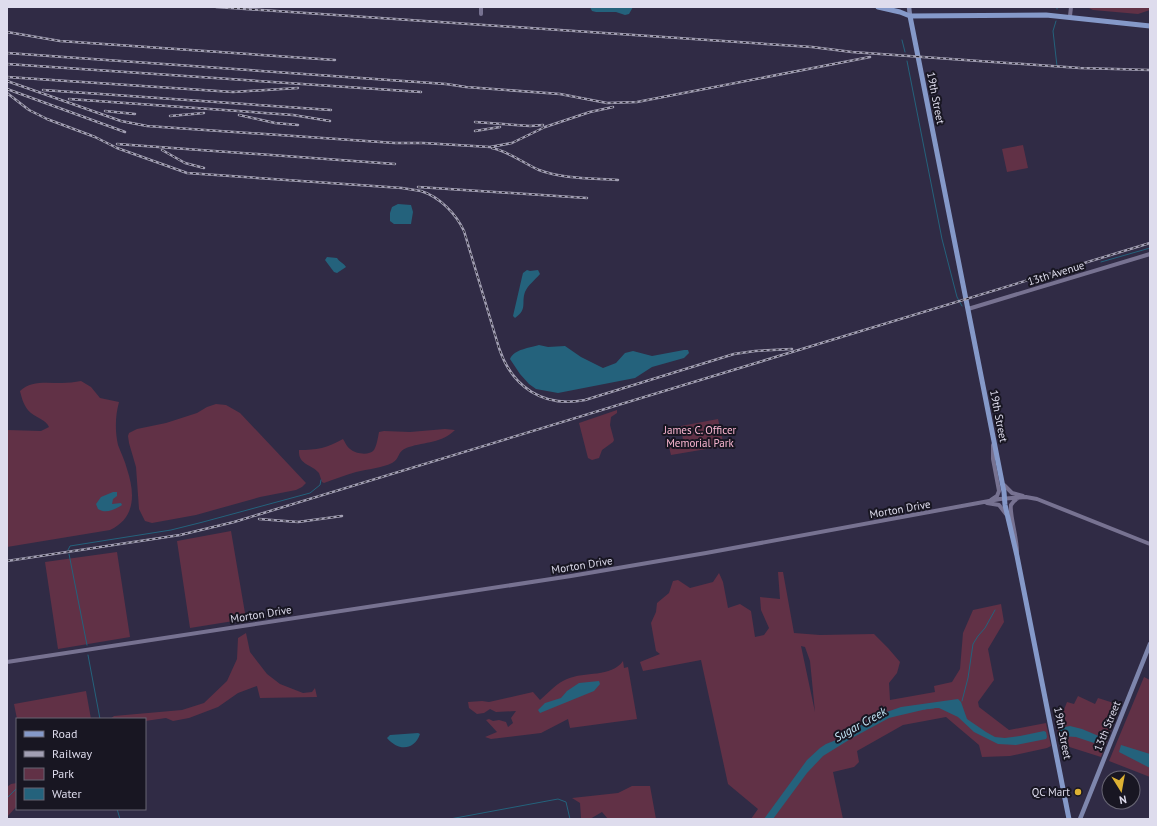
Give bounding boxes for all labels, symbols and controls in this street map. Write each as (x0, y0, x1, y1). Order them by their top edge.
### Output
street label: 19th Street (924, 71, 948, 125)
street label: 13th Avenue (1026, 258, 1086, 288)
street label: 19th Street (987, 389, 1011, 443)
park label: James C. Officer Memorial Park (663, 423, 736, 450)
street label: Morton Drive (868, 497, 932, 521)
street label: Morton Drive (550, 553, 614, 577)
street label: Morton Drive (229, 602, 293, 626)
street label: 13th Street (1091, 699, 1123, 753)
water label: Sugar Creek (831, 703, 889, 745)
street label: 19th Street (1051, 706, 1075, 760)
legend (16, 718, 146, 810)
text: Road (52, 726, 77, 741)
text: Railway (52, 746, 92, 761)
text: Park (52, 766, 74, 781)
north arrow (1101, 770, 1141, 810)
place label: QC Mart (1032, 785, 1070, 799)
text: Water (52, 786, 82, 801)
marker: QC Mart (1073, 787, 1083, 797)
text: N (1118, 792, 1128, 807)

